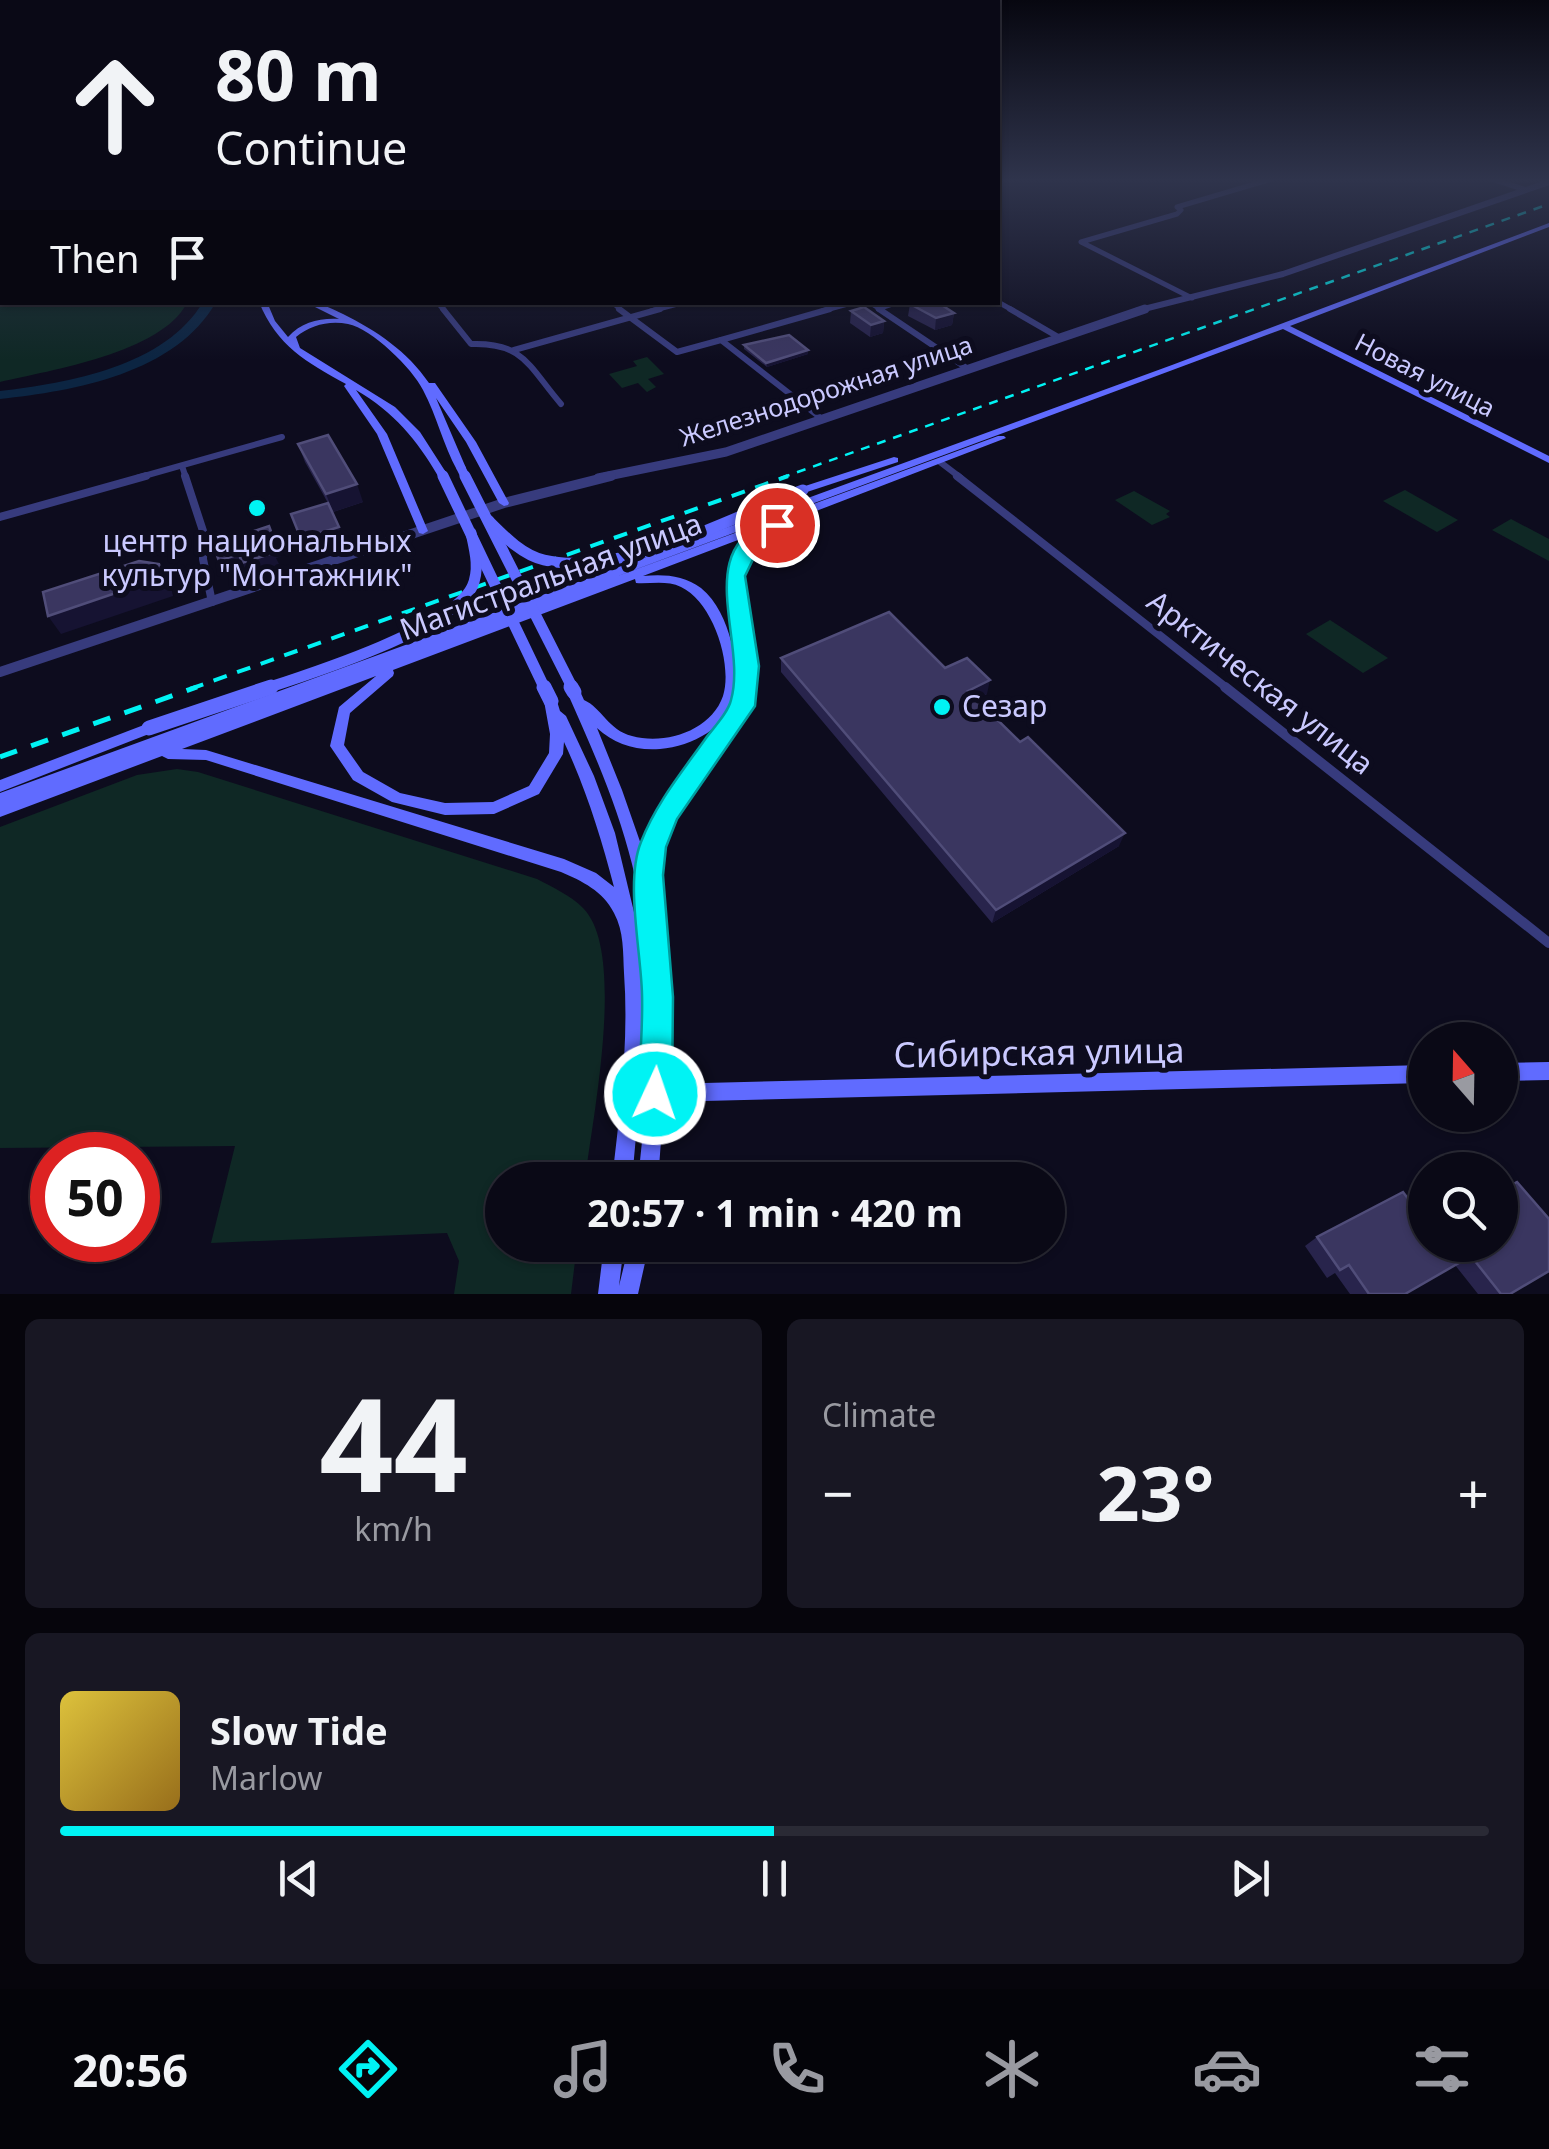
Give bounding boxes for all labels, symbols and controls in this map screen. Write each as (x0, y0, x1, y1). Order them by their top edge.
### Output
text: 80 m (215, 26, 382, 122)
icon: ahead (50, 40, 180, 170)
text: Continue (215, 117, 407, 178)
icon: arrive (160, 230, 215, 285)
text: Then (50, 232, 140, 284)
street label: Новая улица (1349, 324, 1501, 424)
street label: Железнодорожная улица (675, 327, 977, 454)
pin (735, 483, 820, 568)
marker: центр национальных культур "Монтажник" (246, 497, 268, 519)
icon: arrive (750, 498, 805, 553)
street label: Магистральная улица (394, 502, 707, 649)
place label: центр национальных культур "Монтажник" (102, 520, 412, 595)
street label: Арктическая улица (1139, 580, 1383, 783)
place label: Сезар (962, 685, 1047, 726)
marker: Сезар (931, 696, 953, 718)
north arrow (1408, 1022, 1518, 1132)
map controls (1408, 1022, 1518, 1262)
street label: Сибирская улица (893, 1025, 1185, 1078)
position arrow (603, 1042, 707, 1146)
speed limit sign: 50 (30, 1132, 160, 1262)
button: search (1408, 1152, 1518, 1262)
text: 20:57 · 1 min · 420 m (587, 1186, 963, 1238)
text: 44 (319, 1353, 468, 1530)
text: Climate (822, 1393, 936, 1436)
text: 23° (1097, 1441, 1214, 1543)
text: − (822, 1455, 853, 1530)
text: + (1458, 1455, 1489, 1530)
text: km/h (354, 1507, 433, 1550)
text: Slow Tide (210, 1704, 388, 1756)
text: Marlow (210, 1756, 322, 1799)
icon: previous (271, 1851, 326, 1906)
icon: pause (747, 1851, 802, 1906)
icon: next (1223, 1851, 1278, 1906)
icon: directions (333, 2034, 403, 2104)
icon: music (548, 2034, 618, 2104)
icon: phone (762, 2034, 832, 2104)
icon: climate (977, 2034, 1047, 2104)
icon: car (1192, 2034, 1262, 2104)
icon: filters (1407, 2034, 1477, 2104)
text: 20:56 (72, 2039, 188, 2100)

